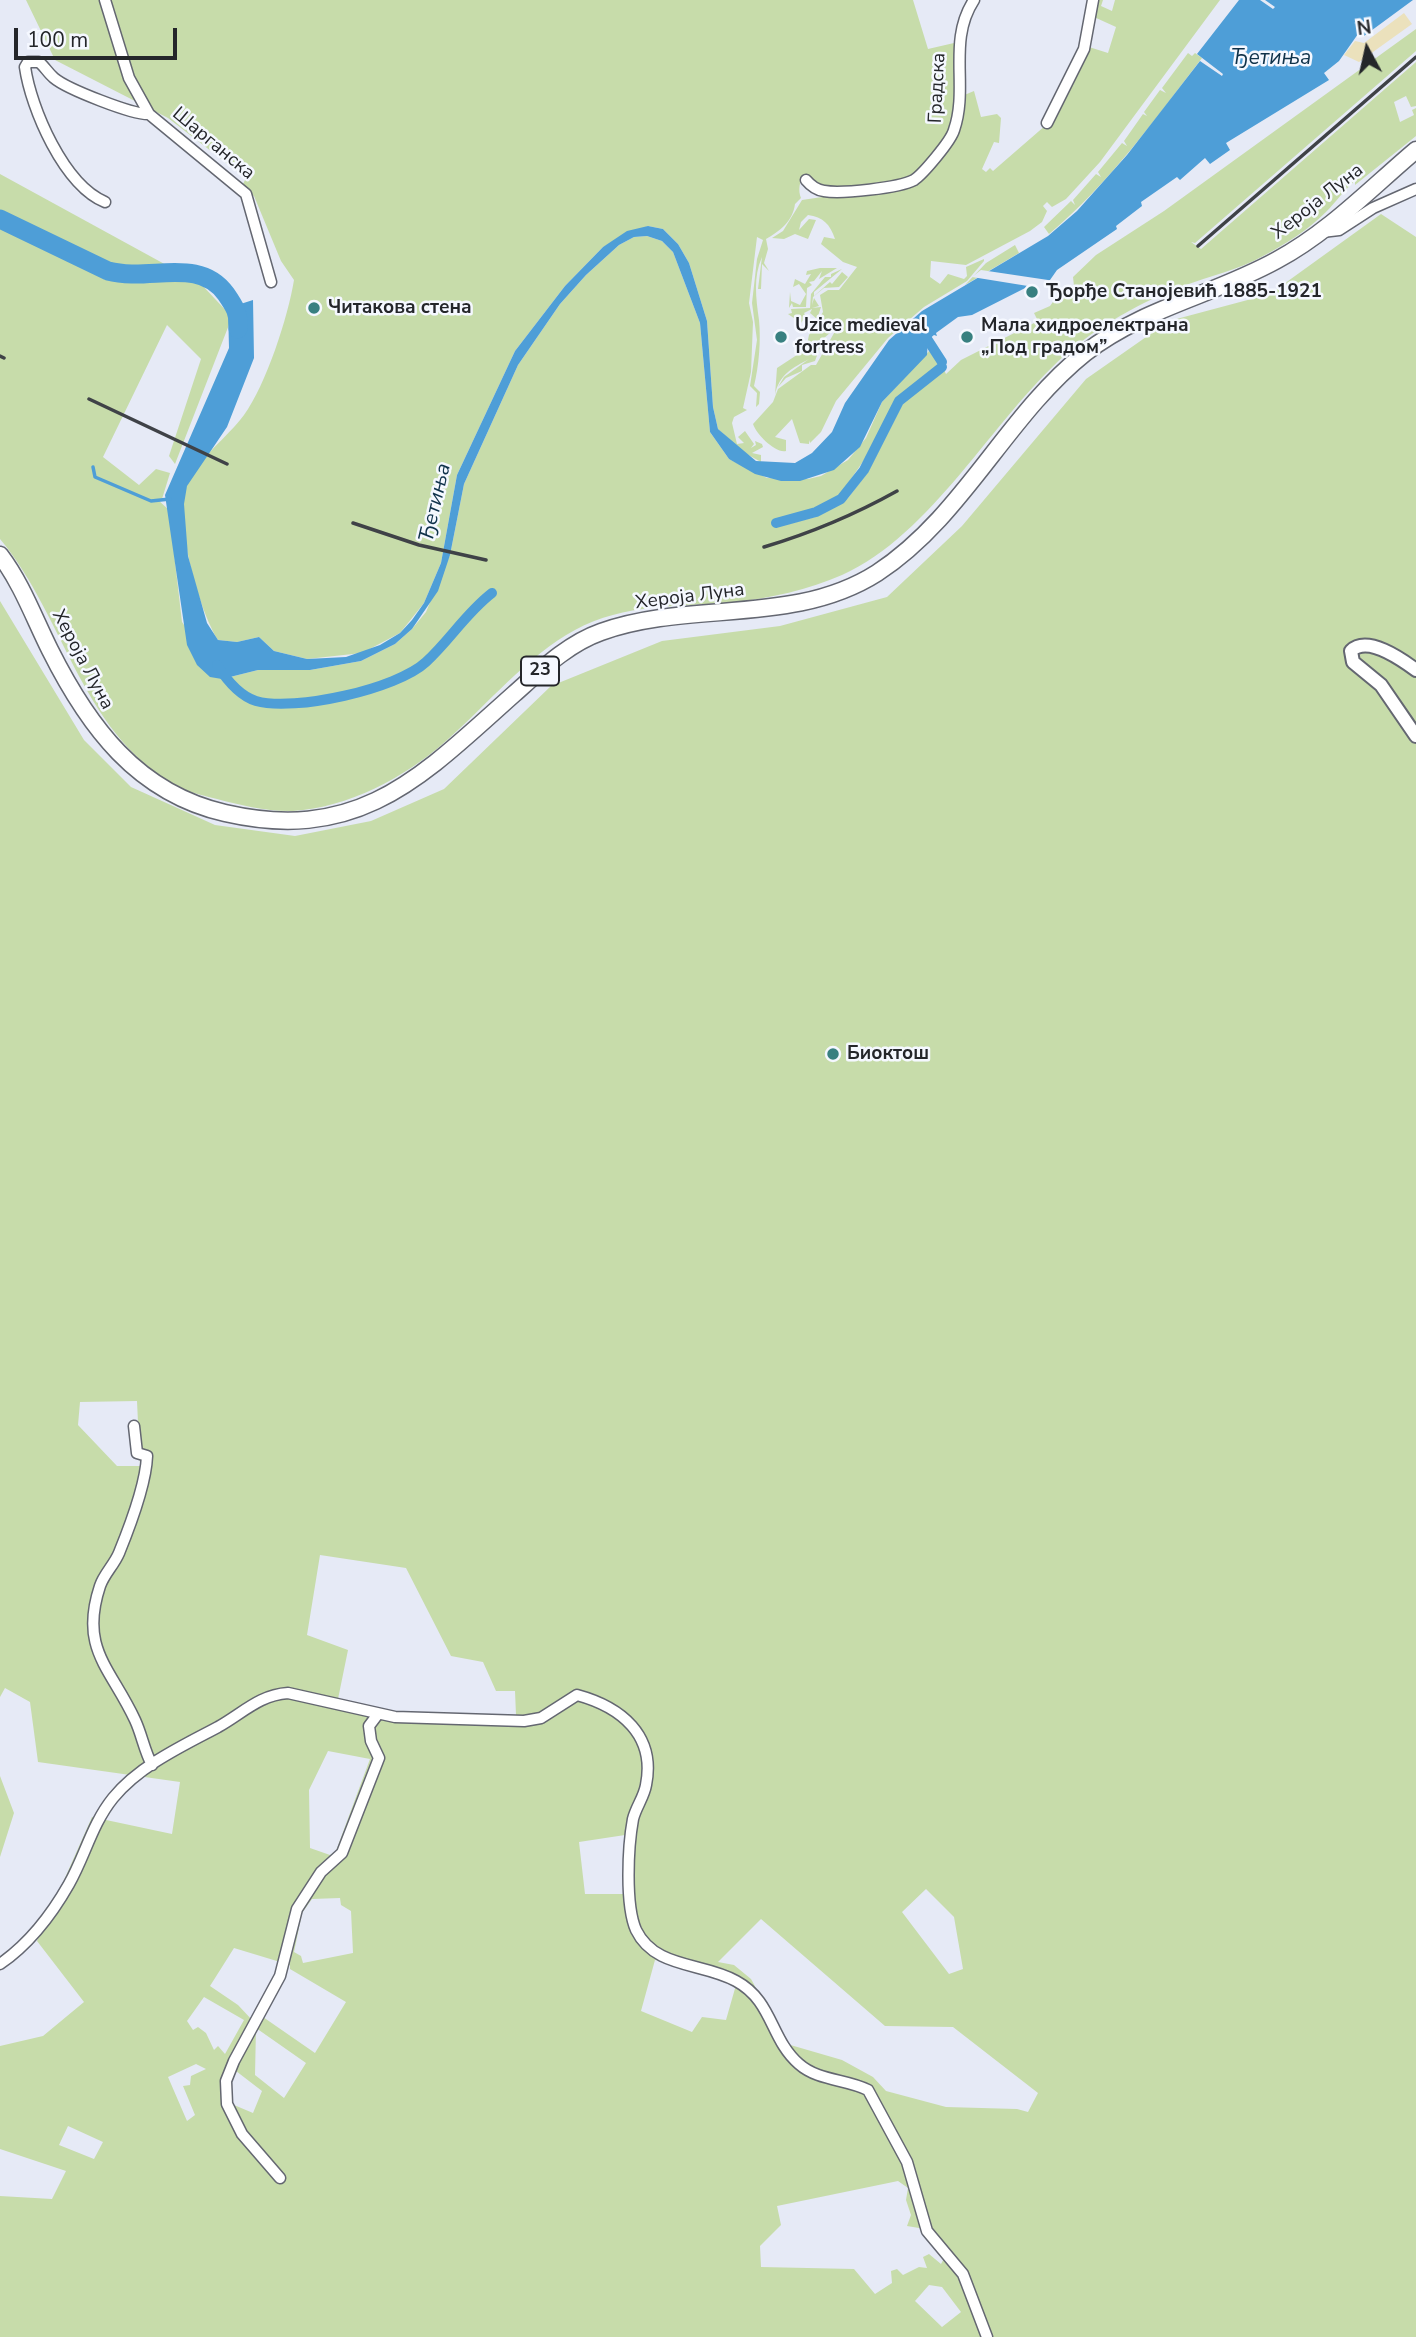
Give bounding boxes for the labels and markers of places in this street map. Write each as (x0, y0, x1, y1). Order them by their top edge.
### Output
place label: Ђорђе Станојевић 1885-1921 (1046, 281, 1322, 303)
marker: Ђорђе Станојевић 1885-1921 (1024, 284, 1040, 300)
place label: Читакова стена (328, 297, 472, 319)
marker: Читакова стена (306, 300, 322, 316)
place label: Uzice medieval fortress (795, 315, 927, 359)
place label: Мала хидроелектрана „Под градом” (981, 315, 1189, 359)
marker: Uzice medieval fortress (773, 329, 789, 345)
marker: Мала хидроелектрана „Под градом” (959, 329, 975, 345)
place label: Биоктош (847, 1043, 929, 1065)
marker: Биоктош (825, 1046, 841, 1062)

